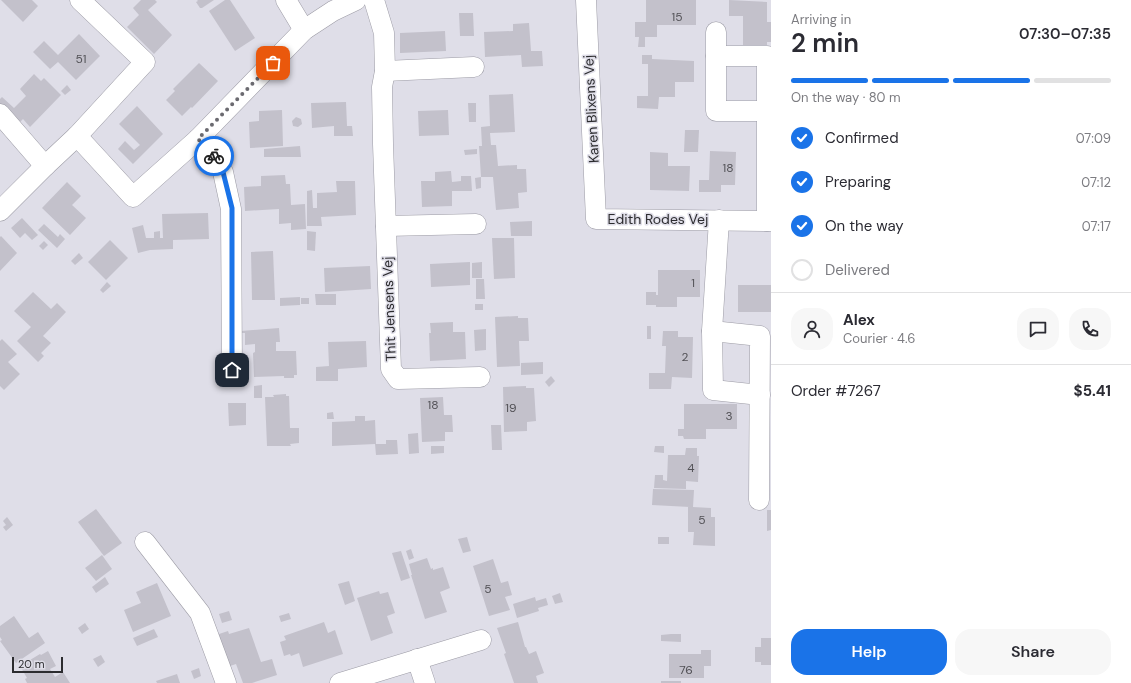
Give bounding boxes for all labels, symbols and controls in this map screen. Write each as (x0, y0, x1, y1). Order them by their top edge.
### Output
house number: 15 (671, 9, 683, 25)
text: Arriving in (791, 11, 851, 28)
text: 07:30–07:35 (1019, 24, 1111, 44)
text: 2 min (791, 26, 859, 60)
pin (256, 46, 290, 80)
house number: 51 (75, 51, 87, 67)
icon: bag (262, 52, 284, 74)
street label: Karen Blixens Vej (579, 54, 603, 164)
text: On the way · 80 m (791, 89, 901, 106)
icon: check (791, 127, 813, 149)
text: Confirmed (825, 128, 899, 148)
text: 07:09 (1076, 130, 1111, 147)
courier (194, 136, 234, 176)
icon: bike (203, 145, 225, 167)
house number: 18 (722, 160, 734, 176)
icon: check (791, 171, 813, 193)
text: Preparing (825, 172, 891, 192)
text: 07:12 (1081, 174, 1111, 191)
street label: Edith Rodes Vej (608, 210, 708, 228)
icon: check (791, 215, 813, 237)
text: On the way (825, 216, 904, 236)
text: 07:17 (1082, 218, 1111, 235)
street label: Thit Jensens Vej (378, 256, 400, 362)
text: Delivered (825, 260, 890, 280)
house number: 1 (691, 275, 695, 291)
button: person (791, 308, 833, 350)
button: chat (1017, 308, 1059, 350)
button: phone (1069, 308, 1111, 350)
text: Alex (843, 310, 875, 330)
text: Courier · 4.6 (843, 330, 915, 347)
house number: 2 (682, 349, 689, 365)
pin (215, 353, 249, 387)
icon: home (221, 359, 243, 381)
text: Order #7267 (791, 381, 881, 401)
text: $5.41 (1074, 381, 1111, 401)
house number: 18 (427, 397, 439, 413)
house number: 19 (505, 400, 517, 416)
house number: 3 (725, 408, 733, 424)
house number: 4 (687, 460, 695, 476)
house number: 5 (698, 512, 706, 528)
house number: 5 (484, 581, 492, 597)
button: Help (791, 629, 947, 675)
button: Share (955, 629, 1111, 675)
scale bar (12, 655, 63, 674)
text: 20 m (18, 657, 44, 671)
house number: 76 (679, 662, 693, 678)

